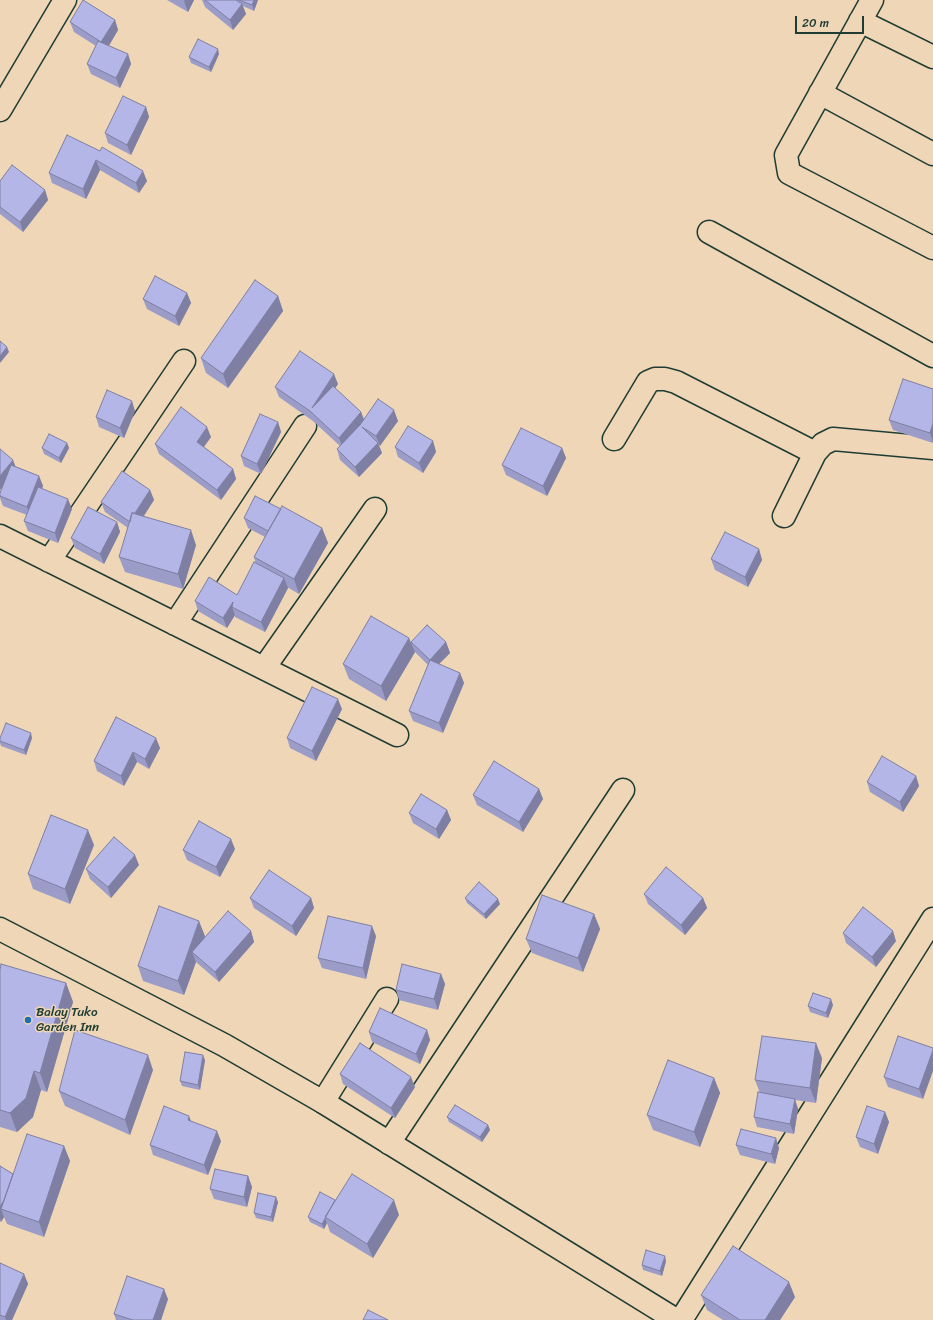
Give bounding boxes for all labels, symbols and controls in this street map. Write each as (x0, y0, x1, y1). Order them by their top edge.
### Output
scale bar (797, 8, 866, 34)
text: 20 m (802, 12, 829, 34)
place label: Balay Tuko Garden Inn (36, 1005, 99, 1036)
marker: Balay Tuko Garden Inn (23, 1015, 33, 1025)

